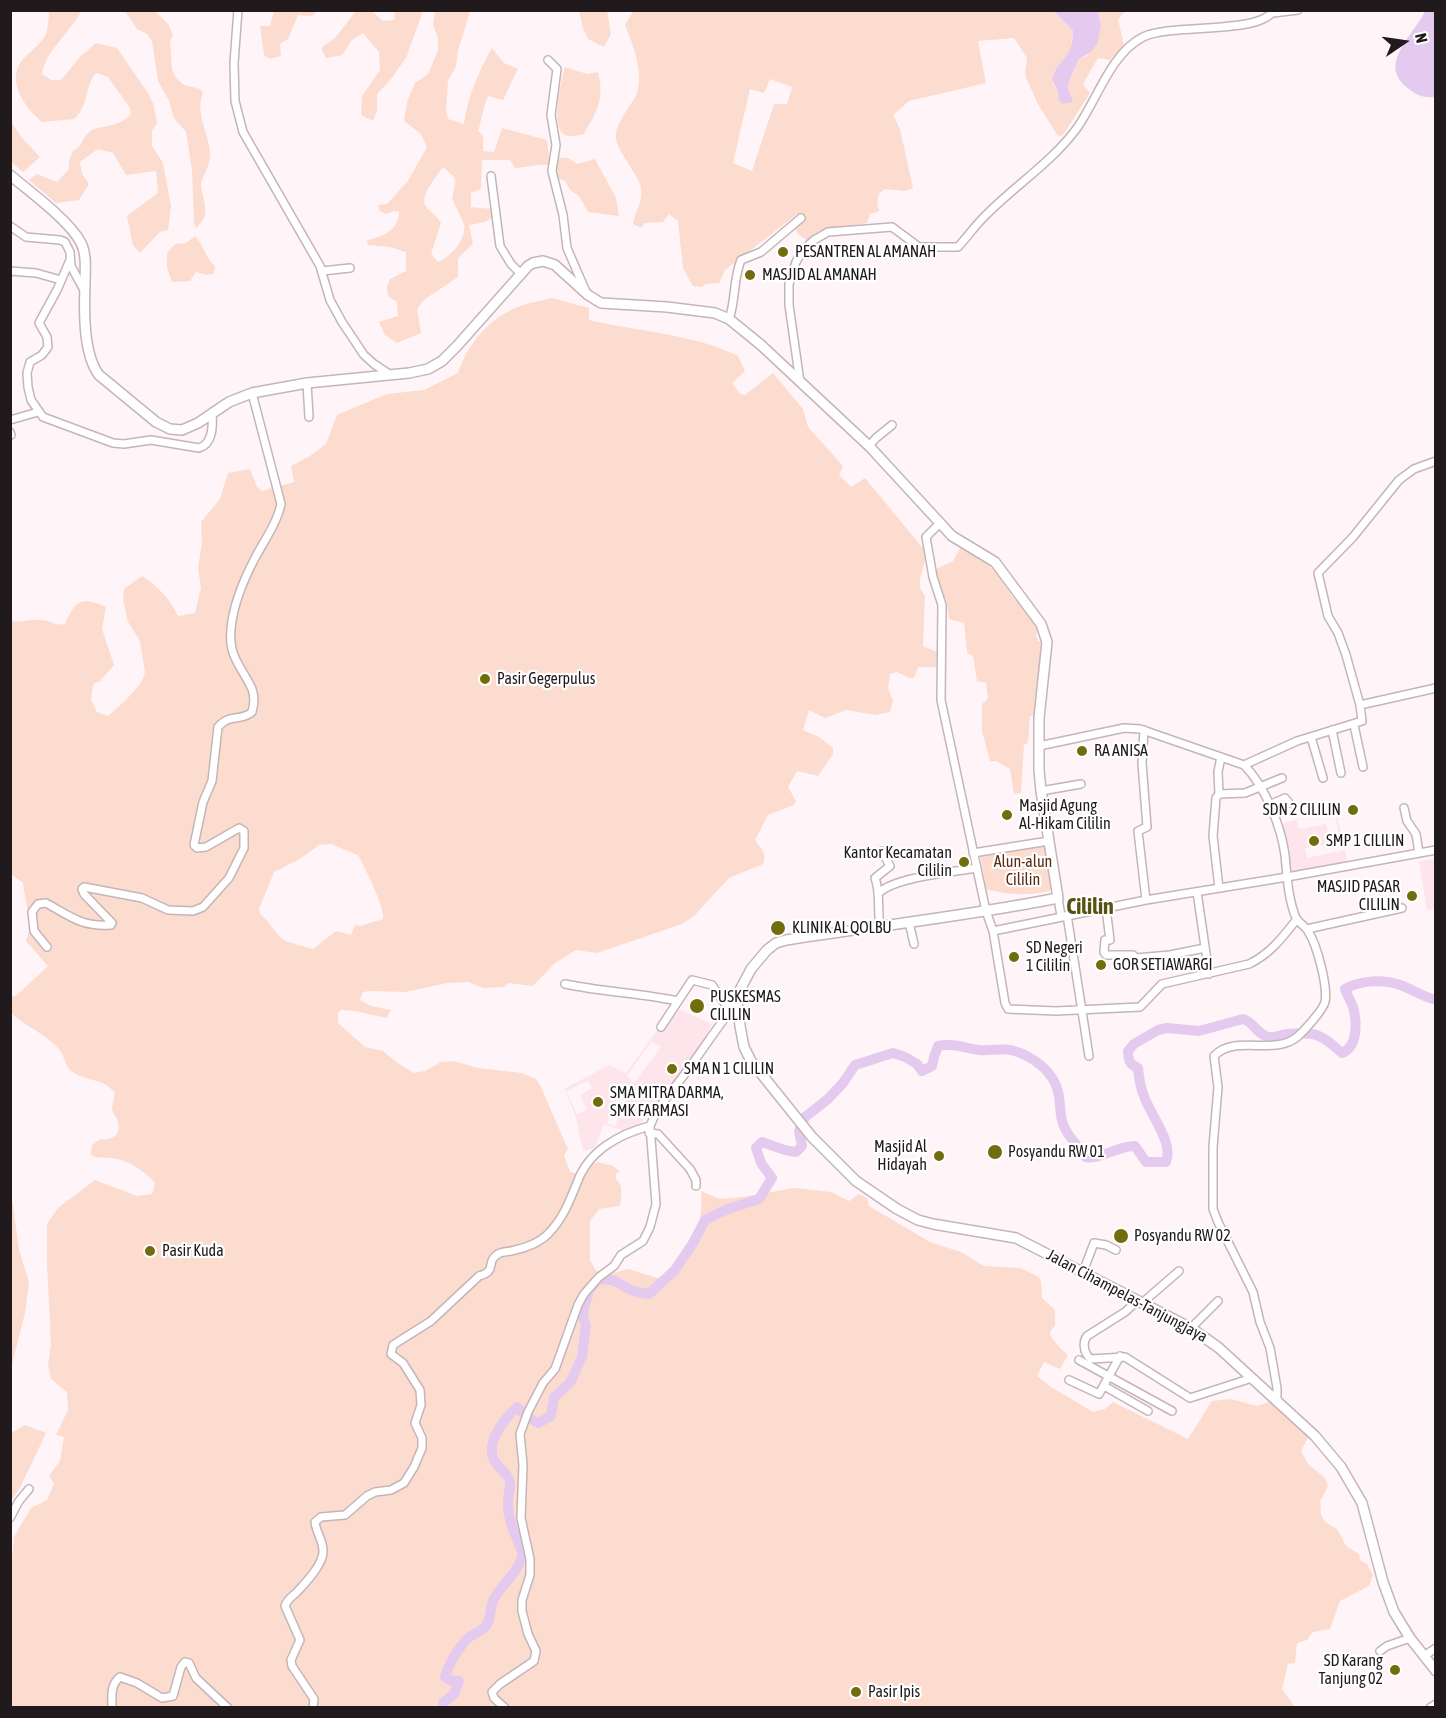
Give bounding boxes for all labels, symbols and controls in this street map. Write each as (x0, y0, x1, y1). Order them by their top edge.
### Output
north arrow (1374, 12, 1434, 72)
text: N (1412, 31, 1431, 45)
place label: PESANTREN AL AMANAH (795, 242, 936, 262)
marker: PESANTREN AL AMANAH (776, 245, 790, 259)
place label: MASJID AL AMANAH (762, 265, 877, 285)
marker: MASJID AL AMANAH (743, 268, 757, 282)
place label: Pasir Gegerpulus (497, 669, 595, 689)
marker: Pasir Gegerpulus (478, 672, 492, 686)
place label: RA ANISA (1094, 741, 1148, 761)
marker: RA ANISA (1075, 744, 1089, 758)
place label: Masjid Agung Al-Hikam Cililin (1019, 796, 1111, 834)
place label: SDN 2 CILILIN (1263, 800, 1341, 820)
marker: SDN 2 CILILIN (1346, 803, 1360, 817)
marker: Masjid Agung Al-Hikam Cililin (1000, 808, 1014, 822)
place label: SMP 1 CILILIN (1326, 831, 1404, 851)
marker: SMP 1 CILILIN (1307, 834, 1321, 848)
place label: Kantor Kecamatan Cililin (844, 843, 952, 881)
park label: Alun-alun Cililin (994, 852, 1052, 890)
marker: Kantor Kecamatan Cililin (957, 855, 971, 869)
place label: MASJID PASAR CILILIN (1317, 877, 1400, 915)
marker: MASJID PASAR CILILIN (1405, 889, 1419, 903)
district label: Cililin (1066, 894, 1114, 920)
place label: KLINIK AL QOLBU (792, 918, 892, 938)
marker: KLINIK AL QOLBU (769, 919, 787, 937)
place label: SD Negeri 1 Cililin (1026, 938, 1083, 976)
marker: SD Negeri 1 Cililin (1007, 950, 1021, 964)
place label: GOR SETIAWARGI (1113, 955, 1213, 975)
marker: GOR SETIAWARGI (1094, 958, 1108, 972)
place label: PUSKESMAS CILILIN (710, 987, 781, 1025)
marker: PUSKESMAS CILILIN (688, 997, 706, 1015)
place label: SMA N 1 CILILIN (684, 1059, 774, 1079)
marker: SMA N 1 CILILIN (665, 1062, 679, 1076)
place label: SMA MITRA DARMA, SMK FARMASI (610, 1083, 724, 1121)
marker: SMA MITRA DARMA, SMK FARMASI (591, 1095, 605, 1109)
place label: Masjid Al Hidayah (874, 1137, 927, 1175)
place label: Posyandu RW 01 (1008, 1142, 1105, 1162)
marker: Posyandu RW 01 (986, 1143, 1004, 1161)
marker: Masjid Al Hidayah (932, 1149, 946, 1163)
place label: Posyandu RW 02 (1134, 1226, 1231, 1246)
marker: Posyandu RW 02 (1112, 1227, 1130, 1245)
place label: Pasir Kuda (162, 1241, 224, 1261)
marker: Pasir Kuda (143, 1244, 157, 1258)
street label: Jalan Cihampelas-Tanjungjaya (1043, 1245, 1211, 1347)
place label: SD Karang Tanjung 02 (1319, 1651, 1383, 1689)
marker: SD Karang Tanjung 02 (1388, 1663, 1402, 1677)
place label: Pasir Ipis (868, 1682, 920, 1702)
marker: Pasir Ipis (849, 1685, 863, 1699)

